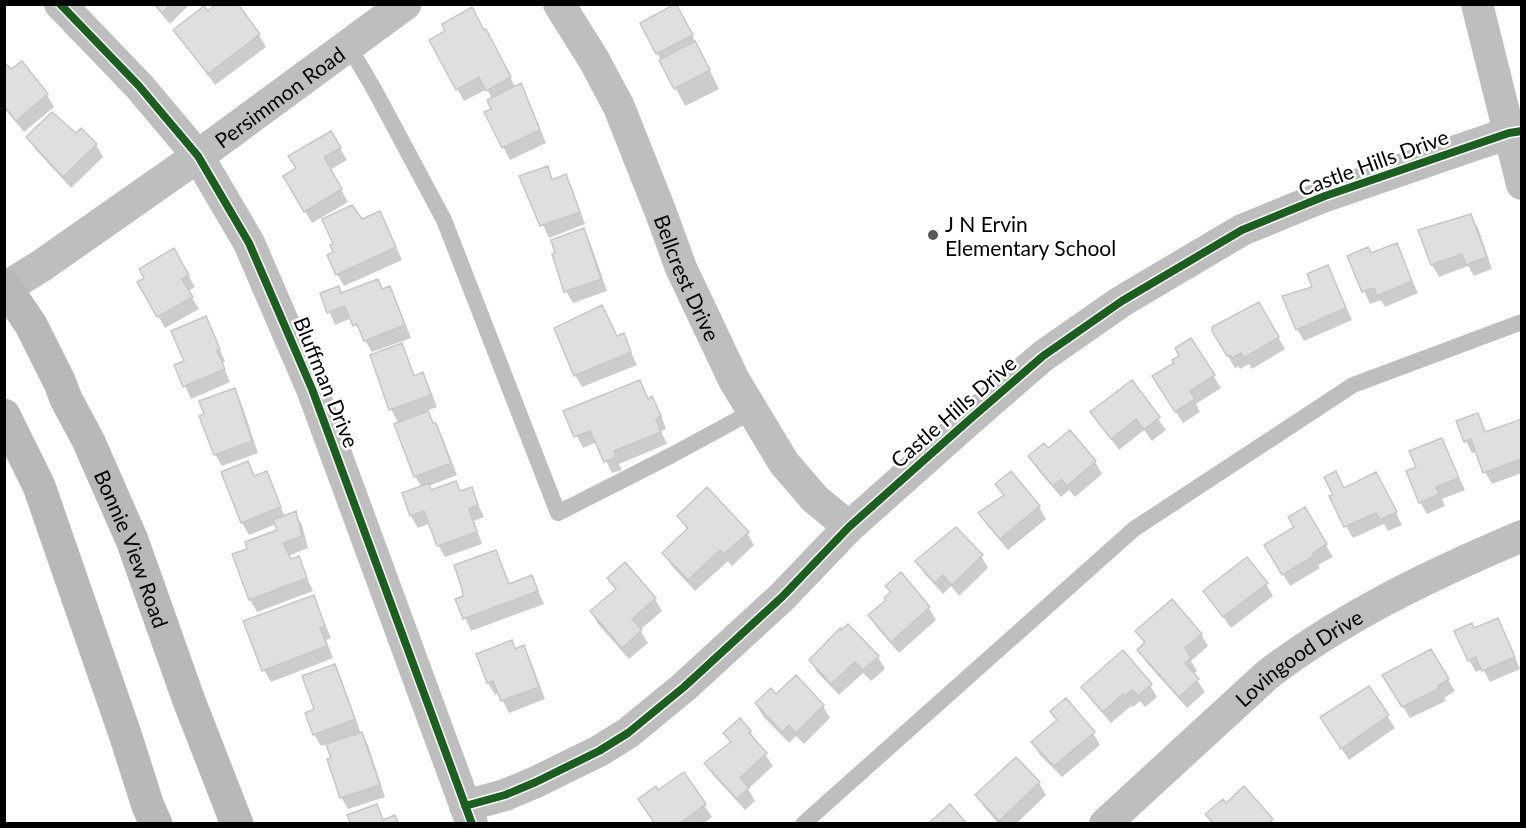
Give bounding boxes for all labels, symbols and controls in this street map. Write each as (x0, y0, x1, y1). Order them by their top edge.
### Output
street label: Persimmon Road (209, 40, 349, 152)
street label: Castle Hills Drive (1295, 123, 1451, 201)
street label: Bellcrest Drive (650, 211, 726, 344)
place label: J N Ervin Elementary School (945, 211, 1116, 260)
marker: J N Ervin Elementary School (926, 228, 940, 242)
street label: Bluffman Drive (289, 313, 365, 451)
street label: Castle Hills Drive (885, 350, 1021, 472)
street label: Bonnie View Road (90, 465, 175, 631)
street label: Lovingood Drive (1229, 603, 1366, 711)

